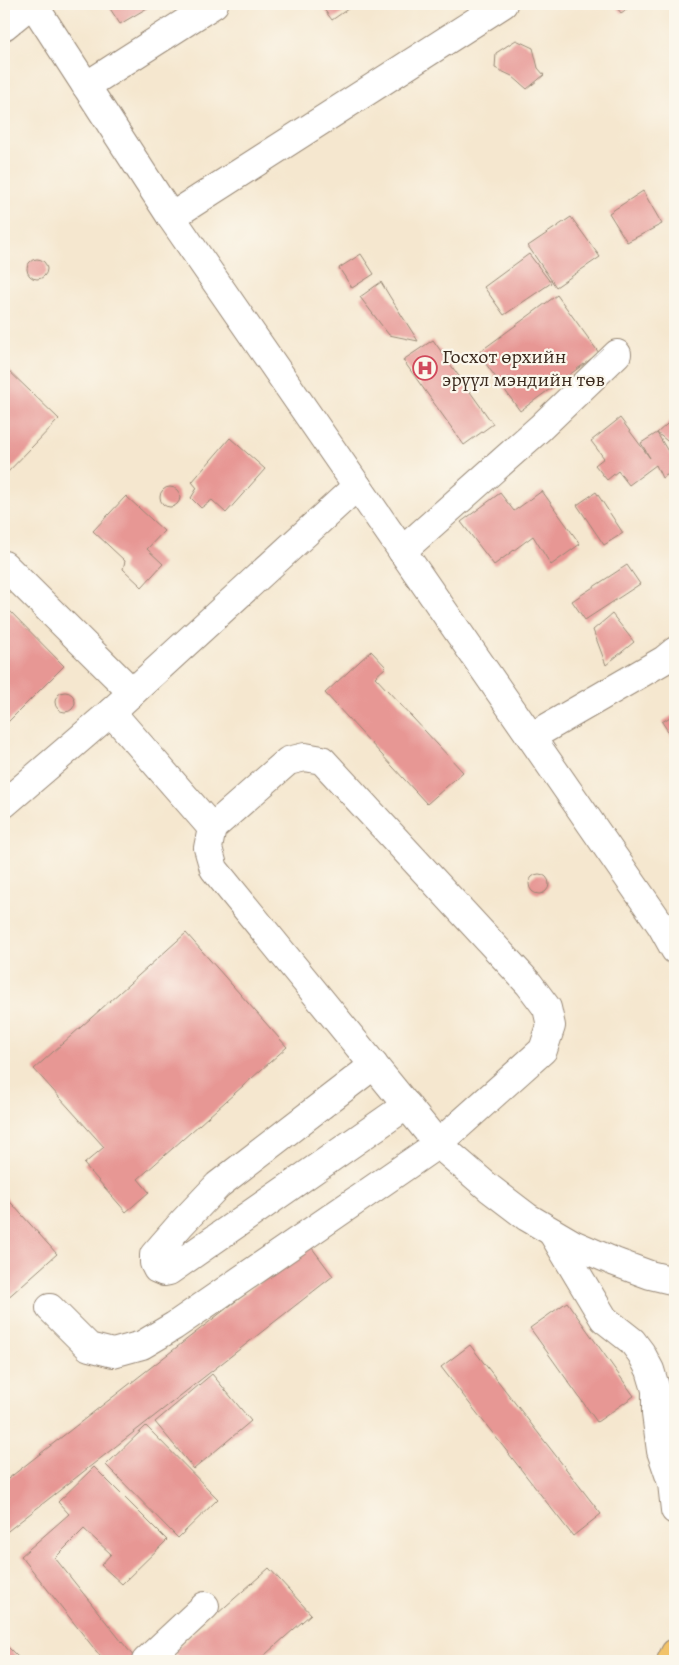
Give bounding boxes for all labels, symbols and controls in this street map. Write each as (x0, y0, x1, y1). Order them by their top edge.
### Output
place label: Госхот өрхийн эрүүл мэндийн төв (442, 343, 605, 393)
hospital icon: Госхот өрхийн эрүүл мэндийн төв (412, 355, 438, 381)

